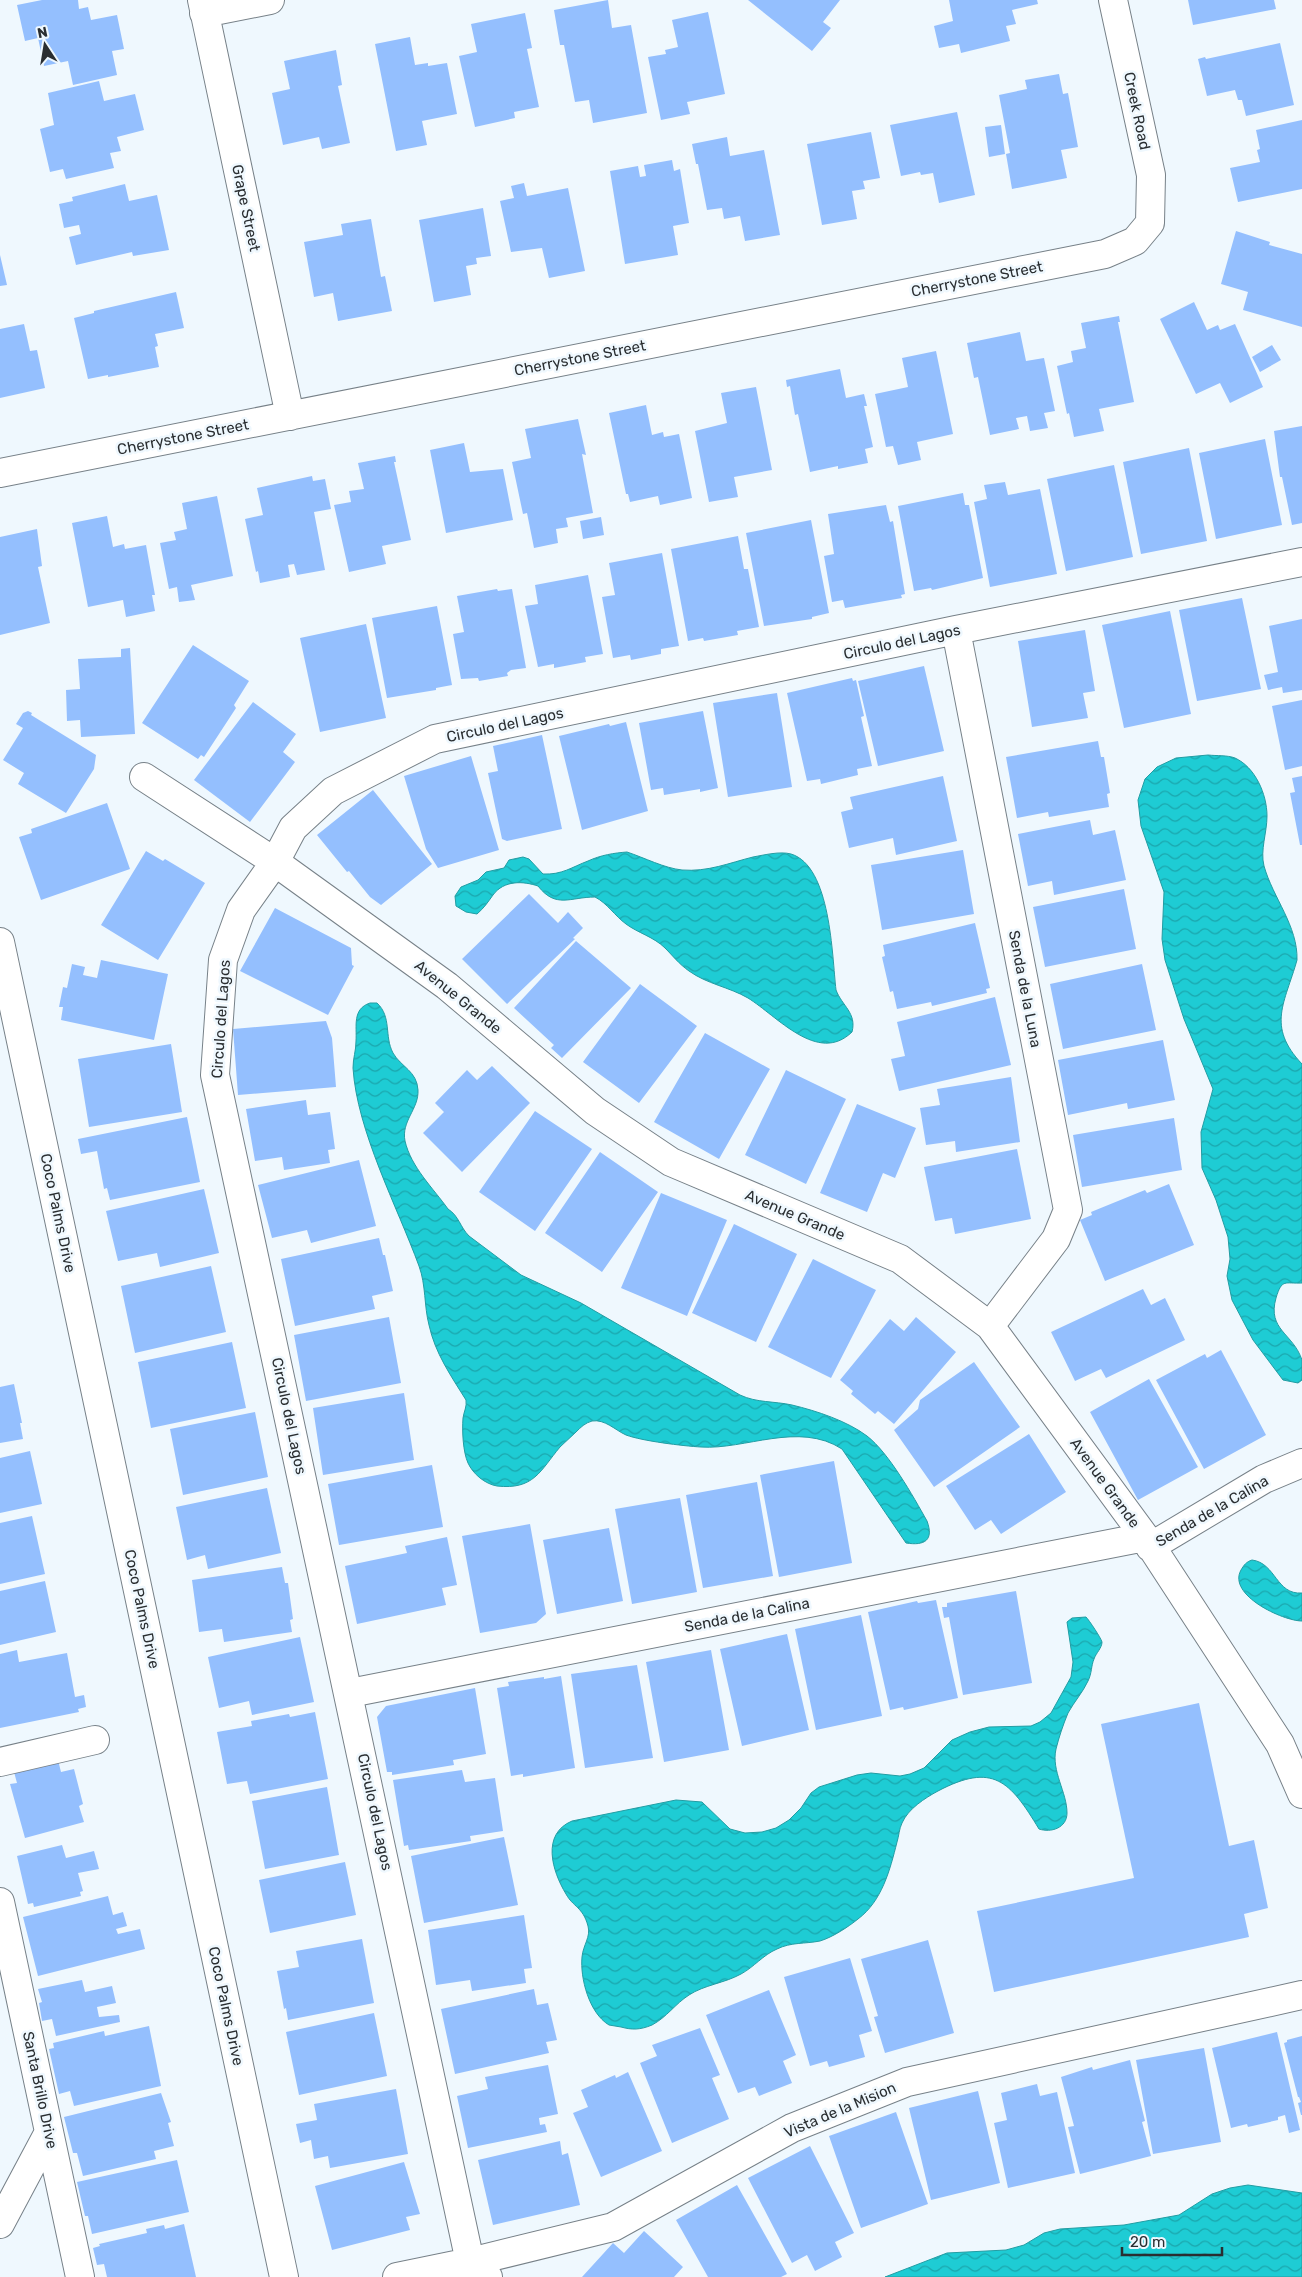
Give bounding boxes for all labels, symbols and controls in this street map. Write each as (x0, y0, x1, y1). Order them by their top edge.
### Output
north arrow (20, 20, 70, 70)
text: N (36, 23, 49, 42)
street label: Creek Road (1120, 70, 1154, 152)
street label: Grape Street (228, 163, 264, 253)
street label: Cherrystone Street (910, 257, 1044, 301)
street label: Cherrystone Street (513, 336, 647, 380)
street label: Cherrystone Street (116, 415, 250, 459)
street label: Circulo del Lagos (842, 621, 962, 663)
street label: Circulo del Lagos (445, 704, 565, 746)
street label: Senda de la Luna (1005, 929, 1045, 1049)
street label: Avenue Grande (411, 956, 505, 1038)
street label: Circulo del Lagos (208, 959, 234, 1079)
street label: Coco Palms Drive (37, 1152, 79, 1274)
street label: Avenue Grande (742, 1186, 848, 1244)
street label: Circulo del Lagos (268, 1356, 310, 1476)
street label: Avenue Grande (1066, 1435, 1144, 1531)
street label: Senda de la Calina (1152, 1471, 1272, 1551)
street label: Coco Palms Drive (121, 1548, 163, 1670)
street label: Senda de la Calina (683, 1594, 811, 1636)
street label: Circulo del Lagos (354, 1752, 396, 1872)
street label: Coco Palms Drive (205, 1945, 247, 2067)
street label: Santa Brillo Drive (19, 2030, 61, 2150)
street label: Vista de la Mision (781, 2078, 899, 2142)
scale bar (1122, 2224, 1222, 2256)
text: 20 m (1130, 2233, 1165, 2251)

